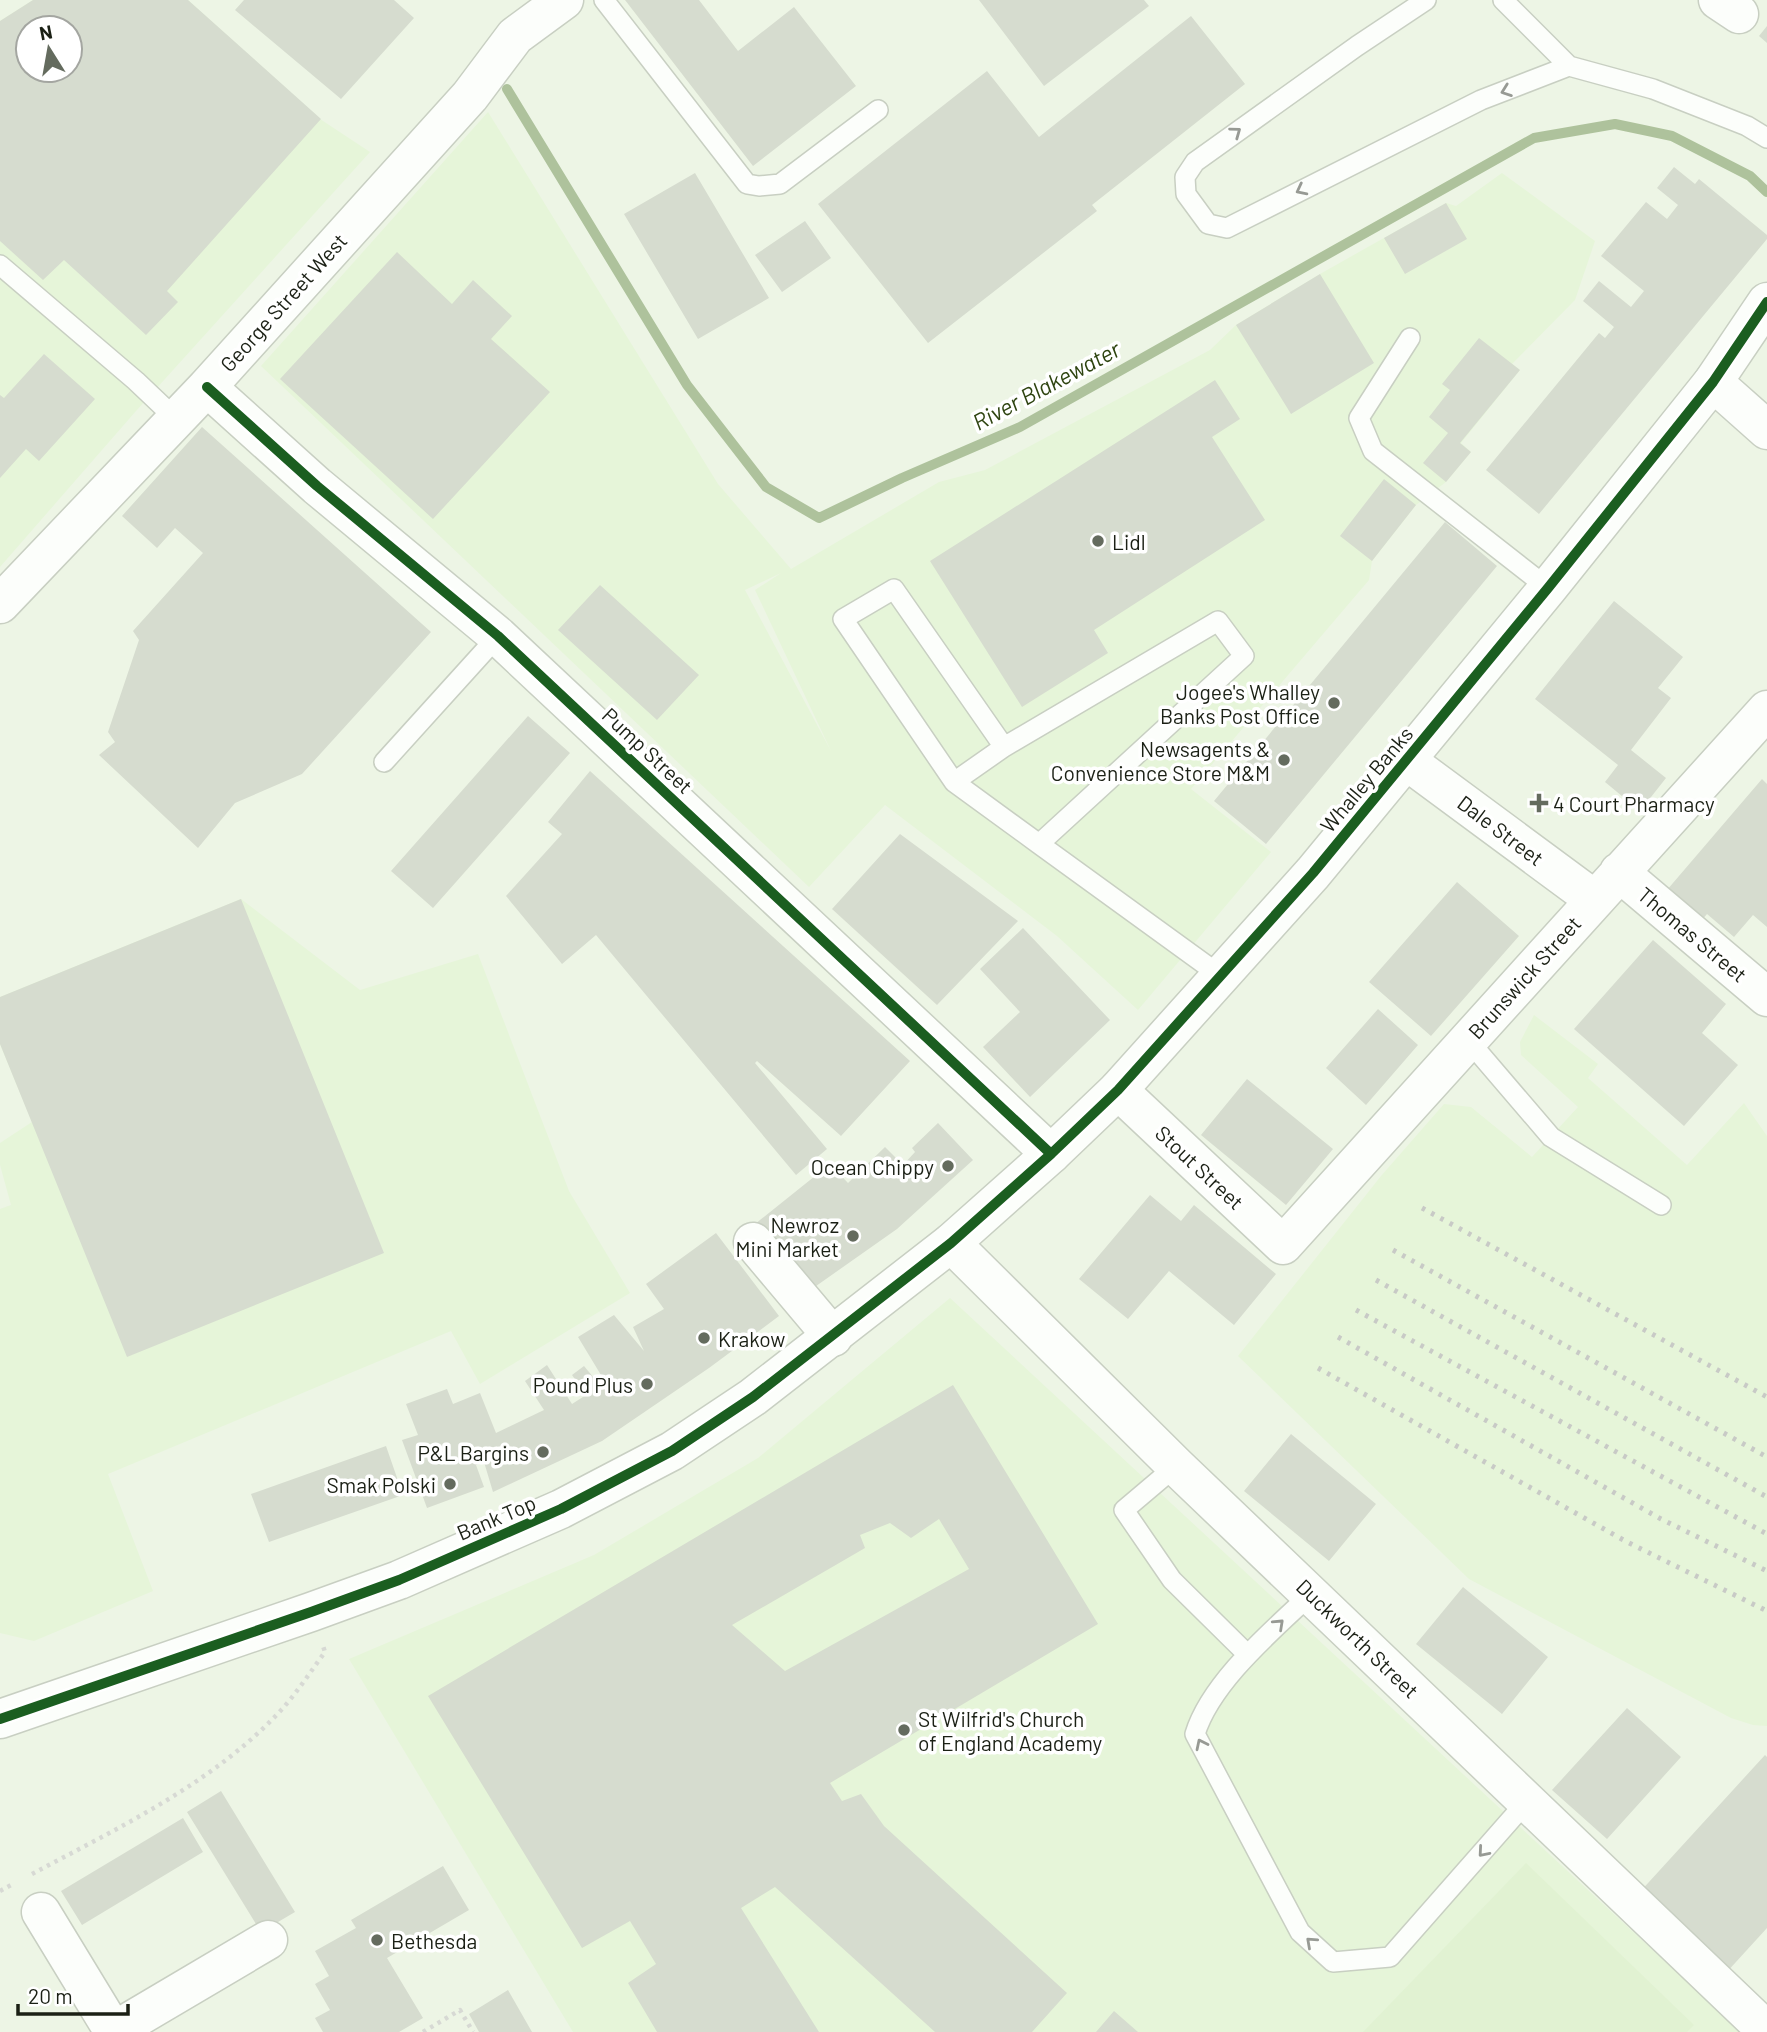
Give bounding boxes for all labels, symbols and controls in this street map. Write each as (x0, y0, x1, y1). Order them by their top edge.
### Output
north arrow (14, 14, 84, 84)
text: N (37, 19, 54, 44)
one-way arrow (1500, 83, 1512, 97)
one-way arrow (1228, 128, 1241, 141)
one-way arrow (1296, 182, 1308, 196)
street label: George Street West (214, 228, 352, 376)
water label: River Blakewater (967, 334, 1125, 436)
place label: Lidl (1112, 529, 1146, 554)
marker: Lidl (1090, 533, 1106, 549)
place label: Jogee's Whalley Banks Post Office (1160, 679, 1320, 728)
marker: Jogee's Whalley Banks Post Office (1326, 695, 1342, 711)
street label: Pump Street (598, 702, 698, 798)
street label: Whalley Banks (1314, 721, 1418, 837)
place label: Newsagents & Convenience Store M&M (1051, 736, 1270, 785)
marker: Newsagents & Convenience Store M&M (1276, 752, 1292, 768)
street label: Dale Street (1453, 790, 1549, 870)
place label: 4 Court Pharmacy (1553, 791, 1715, 816)
marker: 4 Court Pharmacy (1531, 795, 1547, 811)
street label: Thomas Street (1634, 881, 1752, 987)
street label: Brunswick Street (1462, 911, 1586, 1043)
street label: Stout Street (1151, 1120, 1249, 1214)
place label: Ocean Chippy (811, 1154, 934, 1179)
marker: Ocean Chippy (940, 1158, 956, 1174)
place label: Newroz Mini Market (736, 1212, 839, 1261)
marker: Newroz Mini Market (845, 1228, 861, 1244)
place label: Krakow (718, 1326, 785, 1351)
marker: Krakow (696, 1330, 712, 1346)
place label: Pound Plus (533, 1372, 633, 1397)
marker: Pound Plus (639, 1376, 655, 1392)
place label: P&L Bargins (417, 1440, 529, 1465)
marker: P&L Bargins (535, 1444, 551, 1460)
place label: Smak Polski (327, 1472, 436, 1497)
marker: Smak Polski (442, 1476, 458, 1492)
street label: Bank Top (453, 1489, 539, 1545)
street label: Duckworth Street (1292, 1573, 1424, 1703)
one-way arrow (1271, 1619, 1284, 1632)
place label: St Wilfrid's Church of England Academy (918, 1706, 1103, 1755)
marker: St Wilfrid's Church of England Academy (896, 1722, 912, 1738)
one-way arrow (1195, 1739, 1209, 1751)
one-way arrow (1479, 1844, 1491, 1857)
place label: Bethesda (391, 1928, 477, 1953)
marker: Bethesda (369, 1932, 385, 1948)
one-way arrow (1306, 1938, 1319, 1950)
scale bar (18, 1972, 128, 2016)
text: 20 m (28, 1983, 73, 2008)

